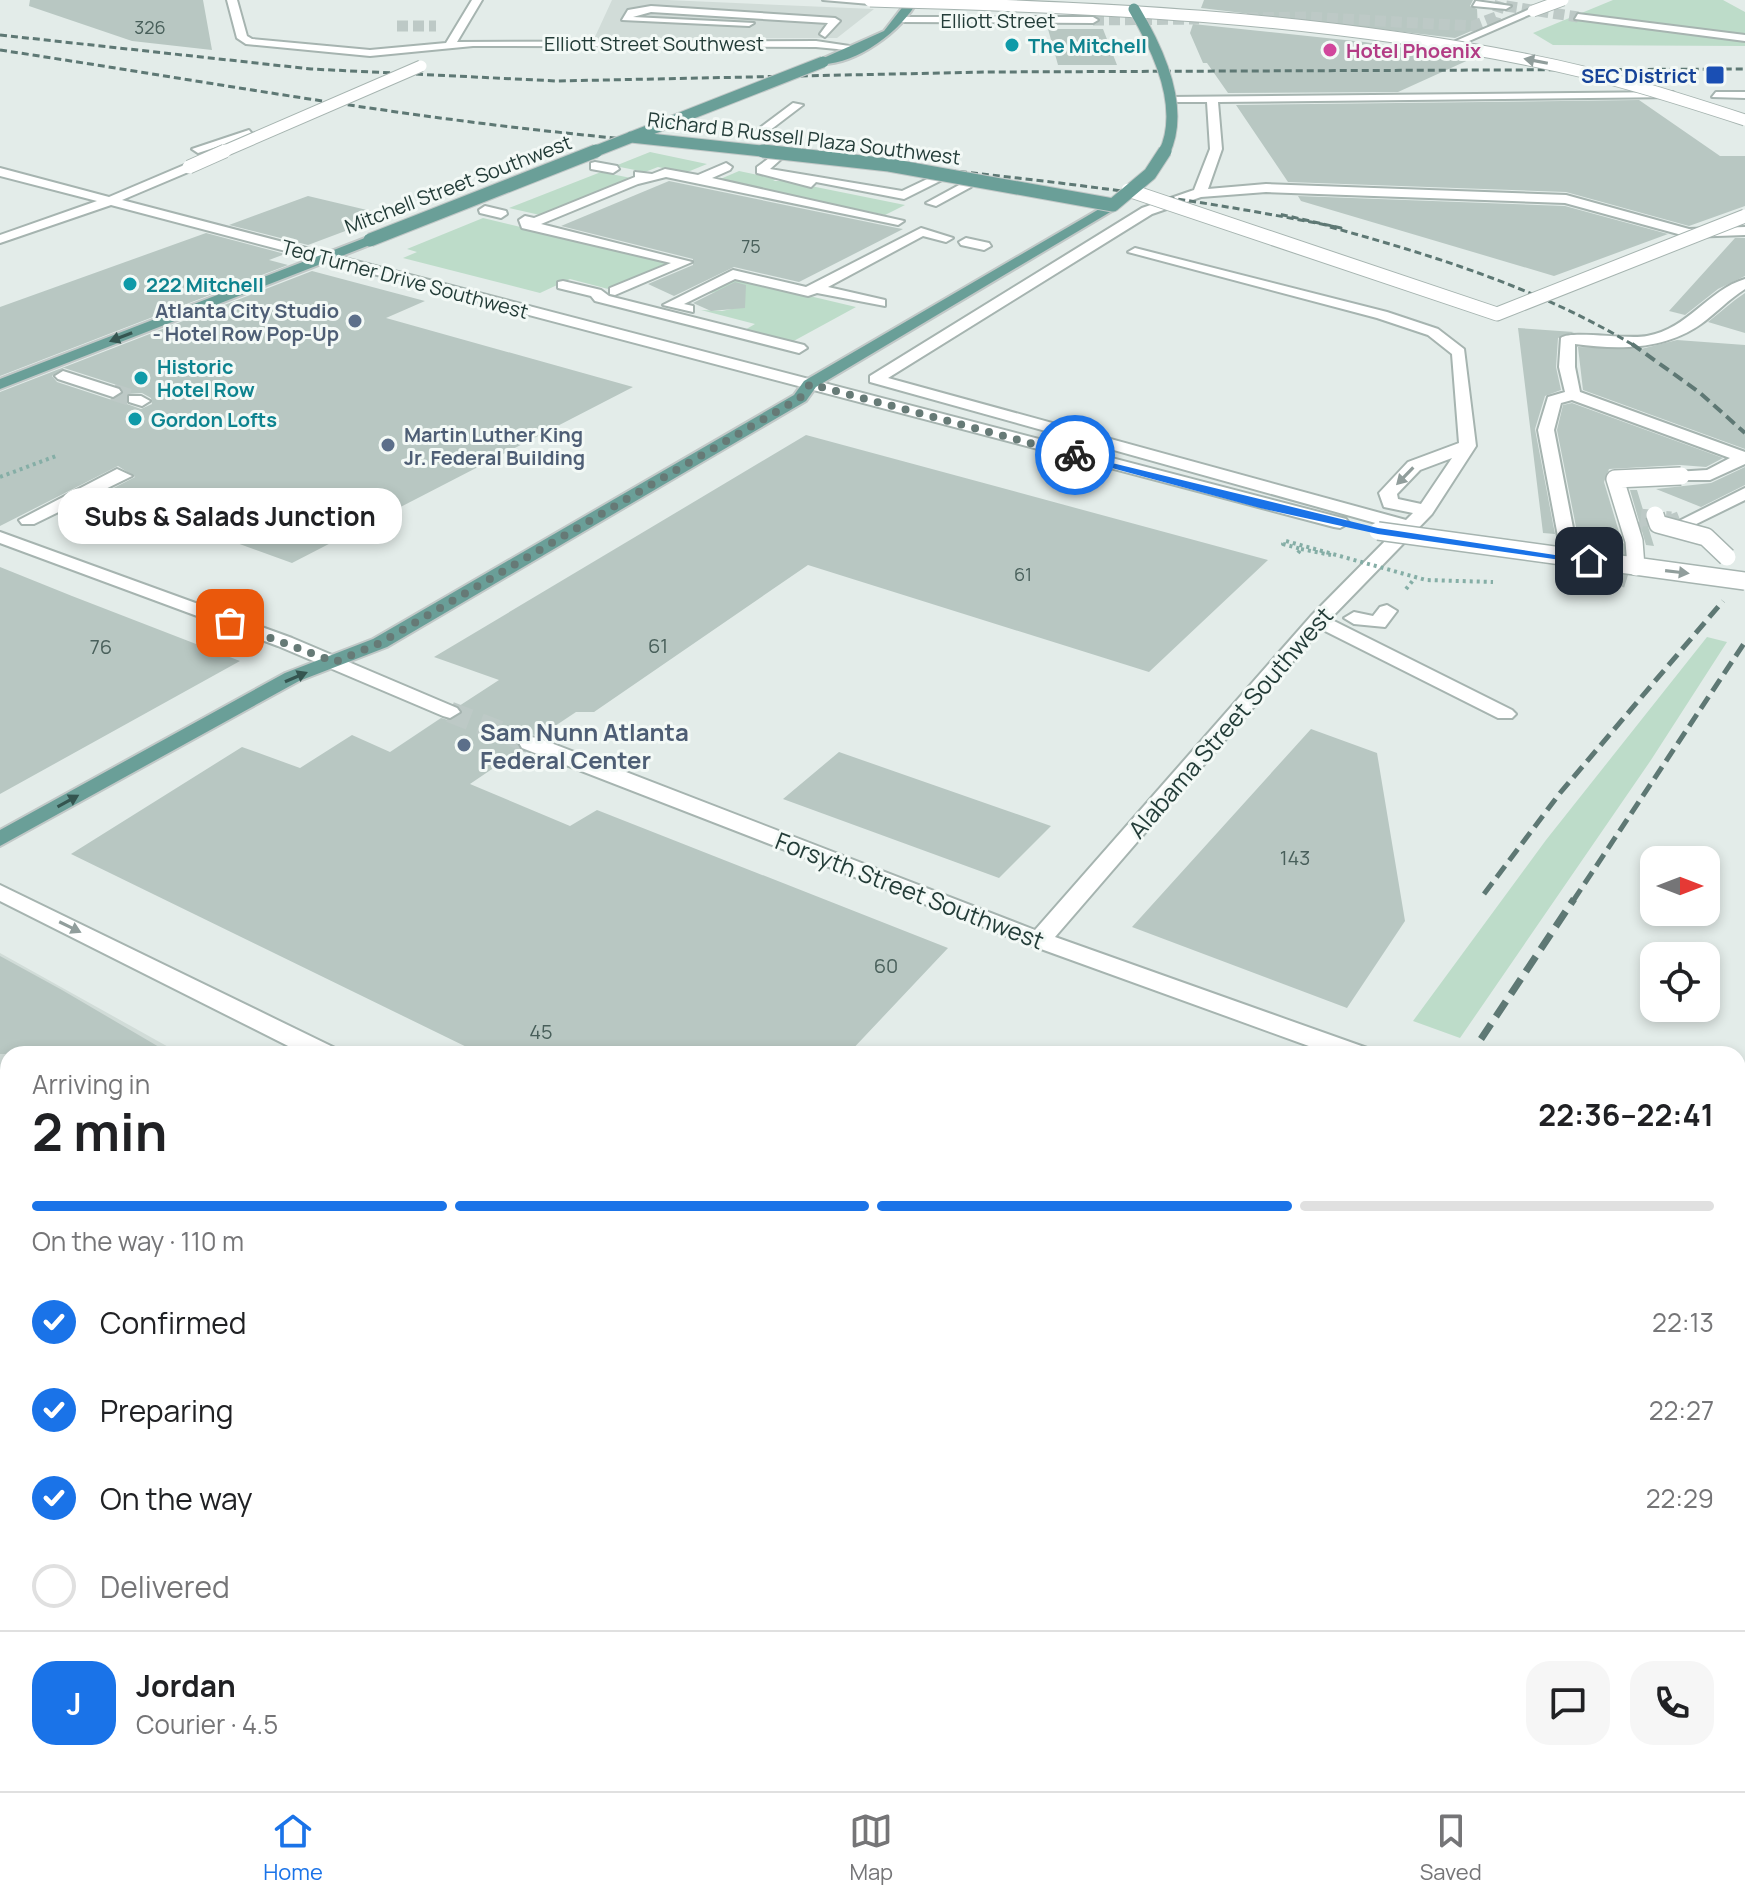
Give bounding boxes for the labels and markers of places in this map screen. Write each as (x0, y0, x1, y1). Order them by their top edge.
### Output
place label: The Mitchell (1028, 32, 1147, 59)
marker: The Mitchell (1003, 36, 1021, 54)
place label: Hotel Phoenix (1346, 37, 1481, 64)
marker: Hotel Phoenix (1321, 41, 1339, 59)
place label: SEC District (1581, 62, 1697, 89)
marker: SEC District (1704, 64, 1726, 86)
place label: 222 Mitchell (146, 271, 264, 298)
marker: 222 Mitchell (121, 275, 139, 293)
place label: Atlanta City Studio - Hotel Row Pop-Up (152, 297, 339, 347)
marker: Atlanta City Studio - Hotel Row Pop-Up (346, 312, 364, 330)
place label: Historic Hotel Row (157, 353, 255, 403)
marker: Historic Hotel Row (132, 369, 150, 387)
place label: Gordon Lofts (151, 406, 277, 433)
marker: Gordon Lofts (126, 410, 144, 428)
place label: Martin Luther King Jr. Federal Building (404, 421, 585, 471)
marker: Martin Luther King Jr. Federal Building (379, 436, 397, 454)
callout: Subs & Salads Junction (58, 487, 402, 543)
pin (1555, 527, 1623, 595)
pin (196, 589, 264, 657)
place label: Sam Nunn Atlanta Federal Center (480, 715, 689, 776)
marker: Sam Nunn Atlanta Federal Center (455, 736, 473, 754)

